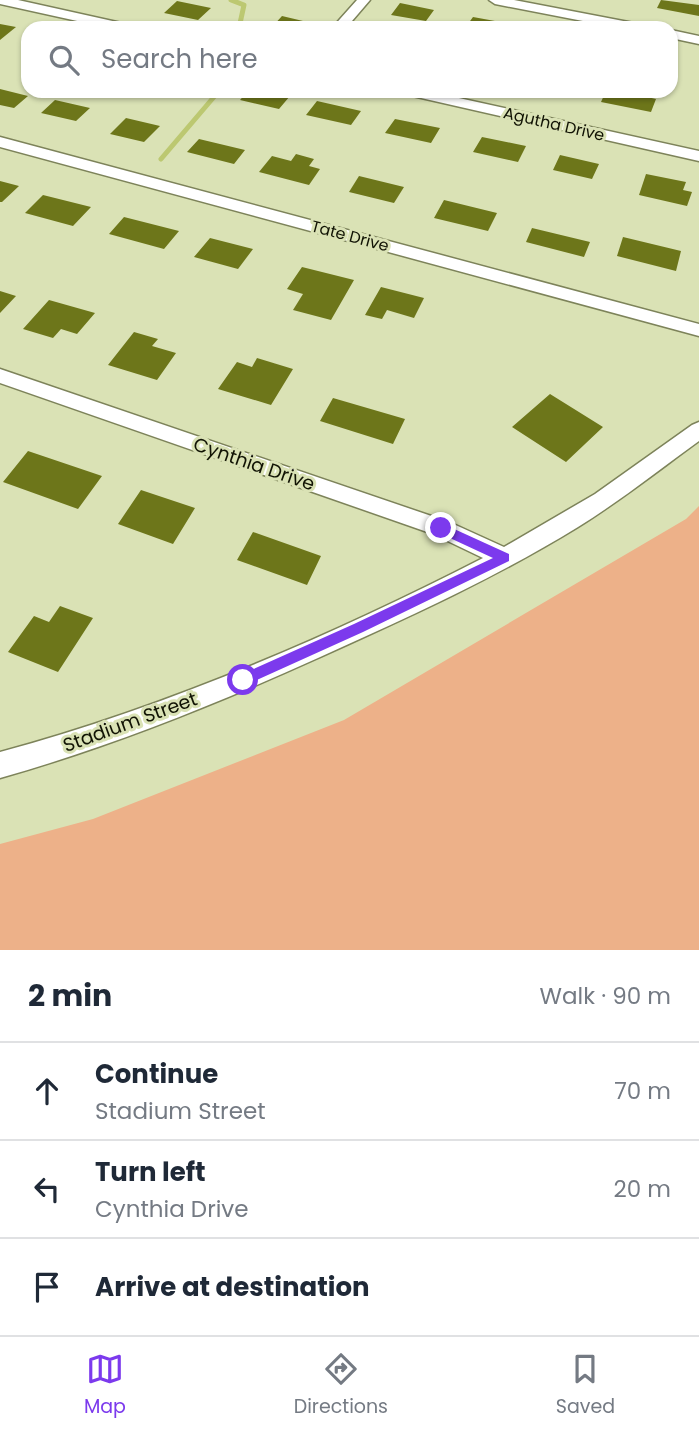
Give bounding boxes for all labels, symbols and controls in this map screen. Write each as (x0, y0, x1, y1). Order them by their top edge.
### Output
search box (21, 21, 678, 98)
icon: search (45, 41, 83, 79)
text: Search here (101, 41, 258, 77)
street label: Agutha Drive (501, 101, 607, 147)
street label: Tate Drive (309, 215, 391, 257)
street label: Cynthia Drive (190, 431, 318, 497)
route end (425, 512, 456, 543)
route start (227, 664, 258, 695)
street label: Stadium Street (59, 685, 201, 759)
text: 2 min (28, 974, 112, 1017)
text: Walk · 90 m (540, 980, 671, 1012)
text: Continue (95, 1056, 218, 1092)
icon: ahead (28, 1072, 66, 1110)
text: 70 m (614, 1075, 671, 1107)
text: Stadium Street (95, 1095, 266, 1127)
text: Turn left (95, 1154, 206, 1190)
icon: left (28, 1170, 66, 1208)
text: 20 m (613, 1173, 671, 1205)
text: Cynthia Drive (95, 1193, 249, 1225)
icon: arrive (28, 1268, 66, 1306)
text: Arrive at destination (95, 1269, 370, 1305)
tab: Map (84, 1350, 126, 1421)
tab: Directions (294, 1350, 388, 1421)
tab: Saved (556, 1350, 615, 1421)

